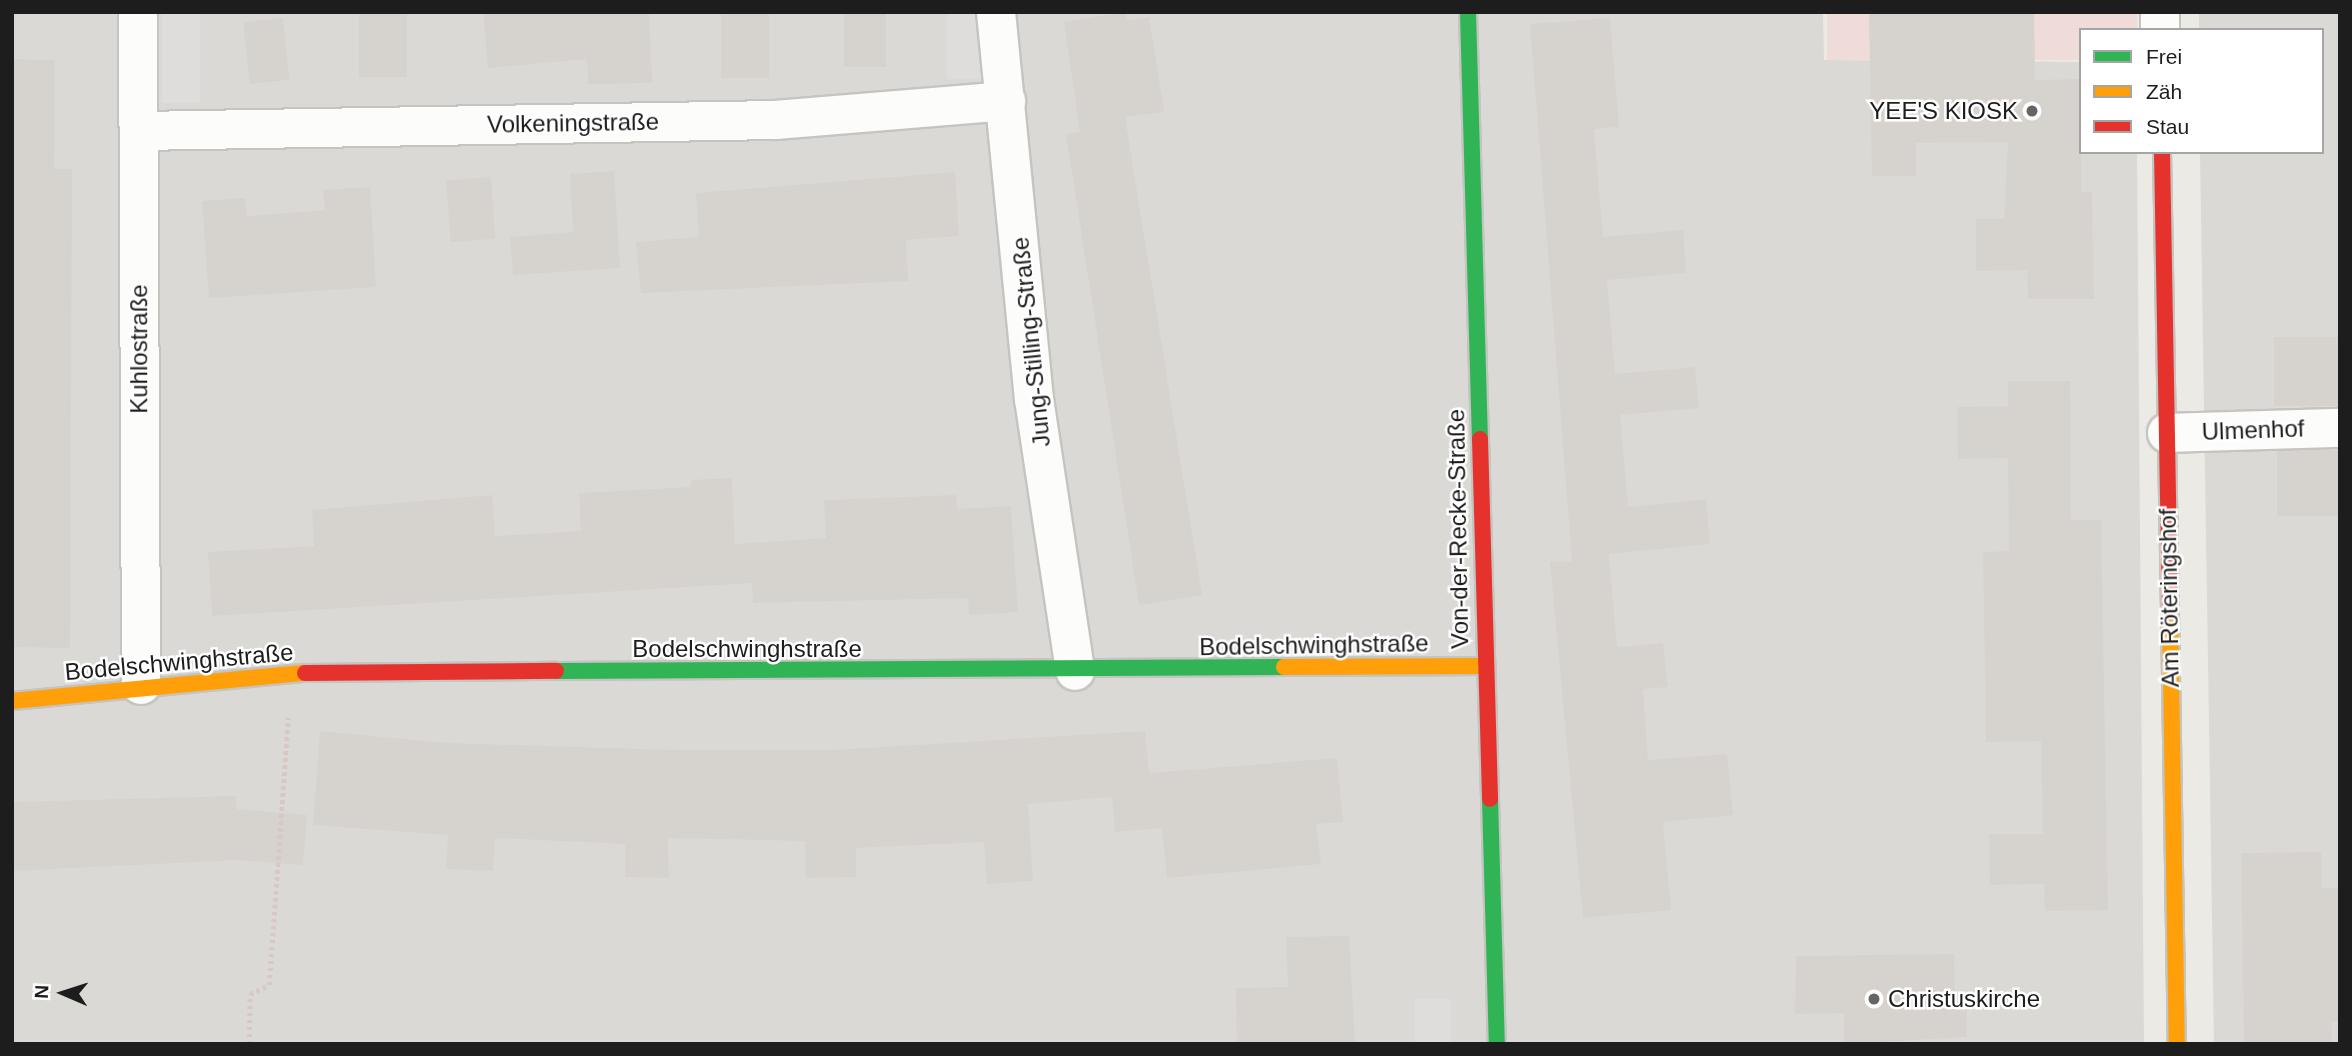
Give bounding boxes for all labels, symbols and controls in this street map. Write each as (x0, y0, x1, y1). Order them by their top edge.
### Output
legend (2079, 28, 2324, 154)
text: Frei (2146, 45, 2182, 68)
text: Zäh (2146, 80, 2182, 103)
place label: YEE'S KIOSK (1869, 97, 2018, 125)
marker: YEE'S KIOSK (2024, 103, 2040, 119)
street label: Volkeningstraße (487, 107, 659, 139)
text: Stau (2146, 115, 2189, 138)
street label: Jung-Stilling-Straße (1006, 236, 1056, 448)
street label: Kuhlostraße (125, 284, 153, 414)
street label: Von-der-Recke-Straße (1442, 409, 1474, 649)
street label: Ulmenhof (2201, 414, 2305, 446)
street label: Am Röteringshof (2153, 508, 2185, 688)
street label: Bodelschwinghstraße (1199, 629, 1429, 661)
street label: Bodelschwinghstraße (632, 635, 862, 663)
street label: Bodelschwinghstraße (63, 638, 295, 686)
north arrow (28, 958, 98, 1028)
text: N (31, 984, 52, 999)
place label: Christuskirche (1888, 985, 2040, 1013)
marker: Christuskirche (1866, 991, 1882, 1007)

